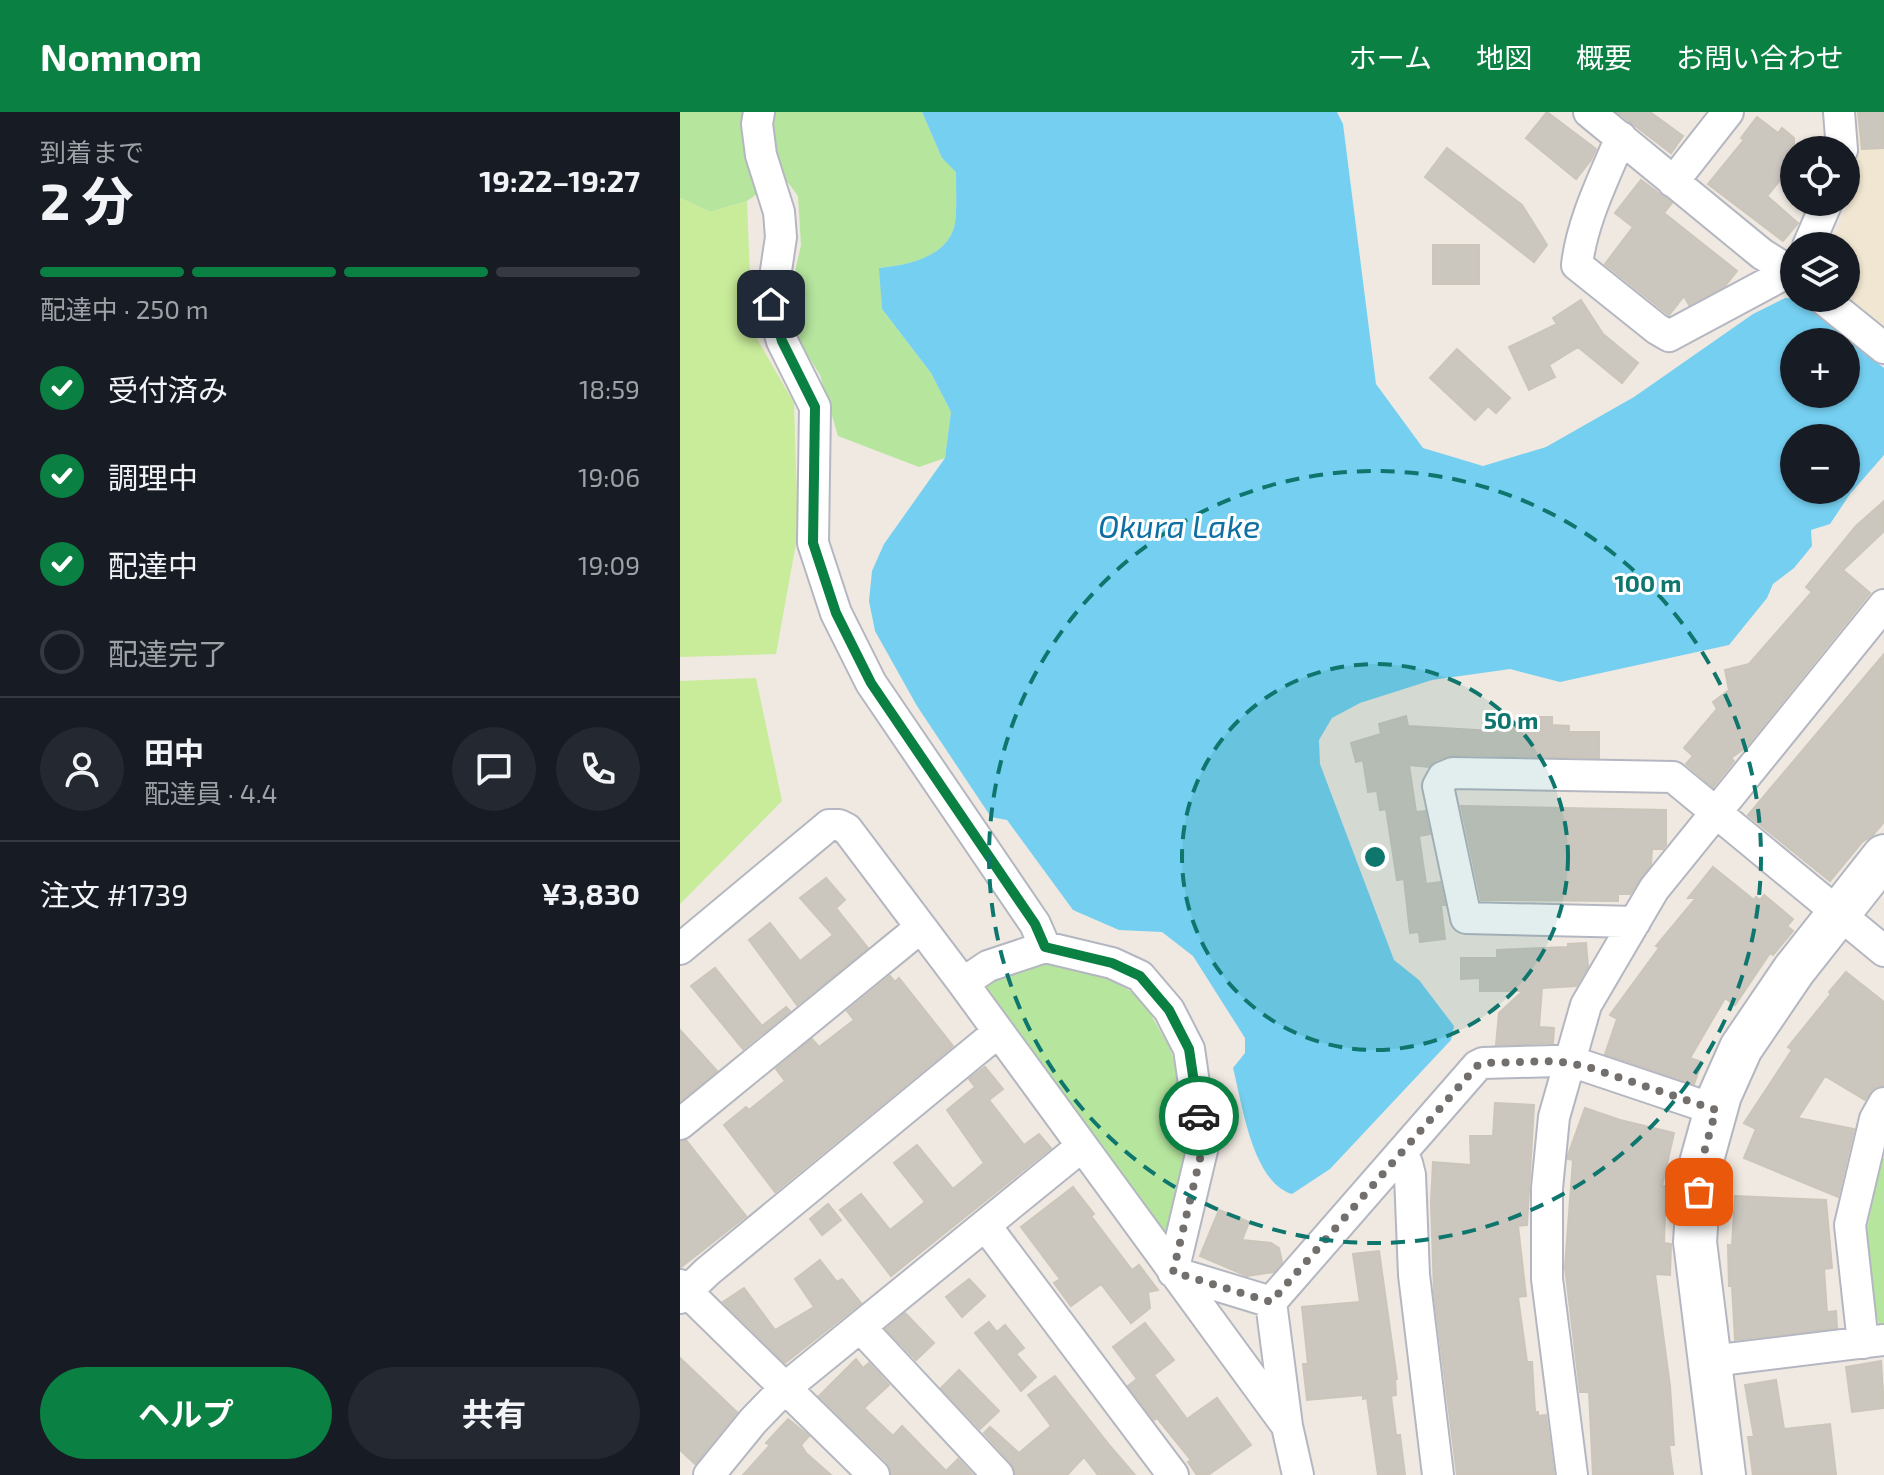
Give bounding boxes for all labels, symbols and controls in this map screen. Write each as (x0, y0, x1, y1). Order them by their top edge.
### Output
text: Nomnom (40, 33, 202, 79)
text: ホーム (1349, 40, 1432, 74)
text: 地図 (1476, 40, 1532, 74)
text: 概要 (1576, 40, 1632, 74)
text: お問い合わせ (1676, 40, 1844, 74)
text: 到着まで (40, 136, 144, 167)
map controls (1780, 136, 1860, 504)
button: locate (1780, 136, 1860, 216)
text: 19:22–19:27 (479, 162, 640, 198)
text: 2 分 (40, 168, 133, 230)
button: layers (1780, 232, 1860, 312)
pin (737, 270, 805, 338)
icon: home (749, 282, 793, 326)
text: 配達中 · 250 m (40, 293, 209, 324)
button: + (1780, 328, 1860, 408)
icon: check (40, 366, 84, 410)
text: 受付済み (108, 371, 228, 407)
text: 18:59 (579, 373, 640, 404)
button: − (1780, 424, 1860, 504)
icon: check (40, 454, 84, 498)
text: 調理中 (108, 459, 198, 495)
text: 19:06 (578, 461, 640, 492)
water label: Okura Lake (1098, 506, 1260, 544)
icon: check (40, 542, 84, 586)
text: 配達中 (108, 547, 198, 583)
text: 19:09 (578, 549, 640, 580)
text: 100 m (1615, 568, 1681, 597)
text: 配達完了 (108, 635, 228, 671)
text: 50 m (1484, 705, 1538, 734)
button: person (40, 727, 124, 811)
button: chat (452, 727, 536, 811)
button: phone (556, 727, 640, 811)
text: 田中 (144, 734, 204, 770)
text: 配達員 · 4.4 (144, 777, 277, 808)
centre of rings (1361, 843, 1389, 871)
text: ¥3,830 (541, 875, 640, 911)
text: 注文 #1739 (40, 876, 188, 912)
courier (1159, 1076, 1239, 1156)
icon: car (1177, 1094, 1221, 1138)
pin (1665, 1158, 1733, 1226)
icon: bag (1677, 1170, 1721, 1214)
button: ヘルプ (40, 1367, 332, 1459)
button: 共有 (348, 1367, 640, 1459)

